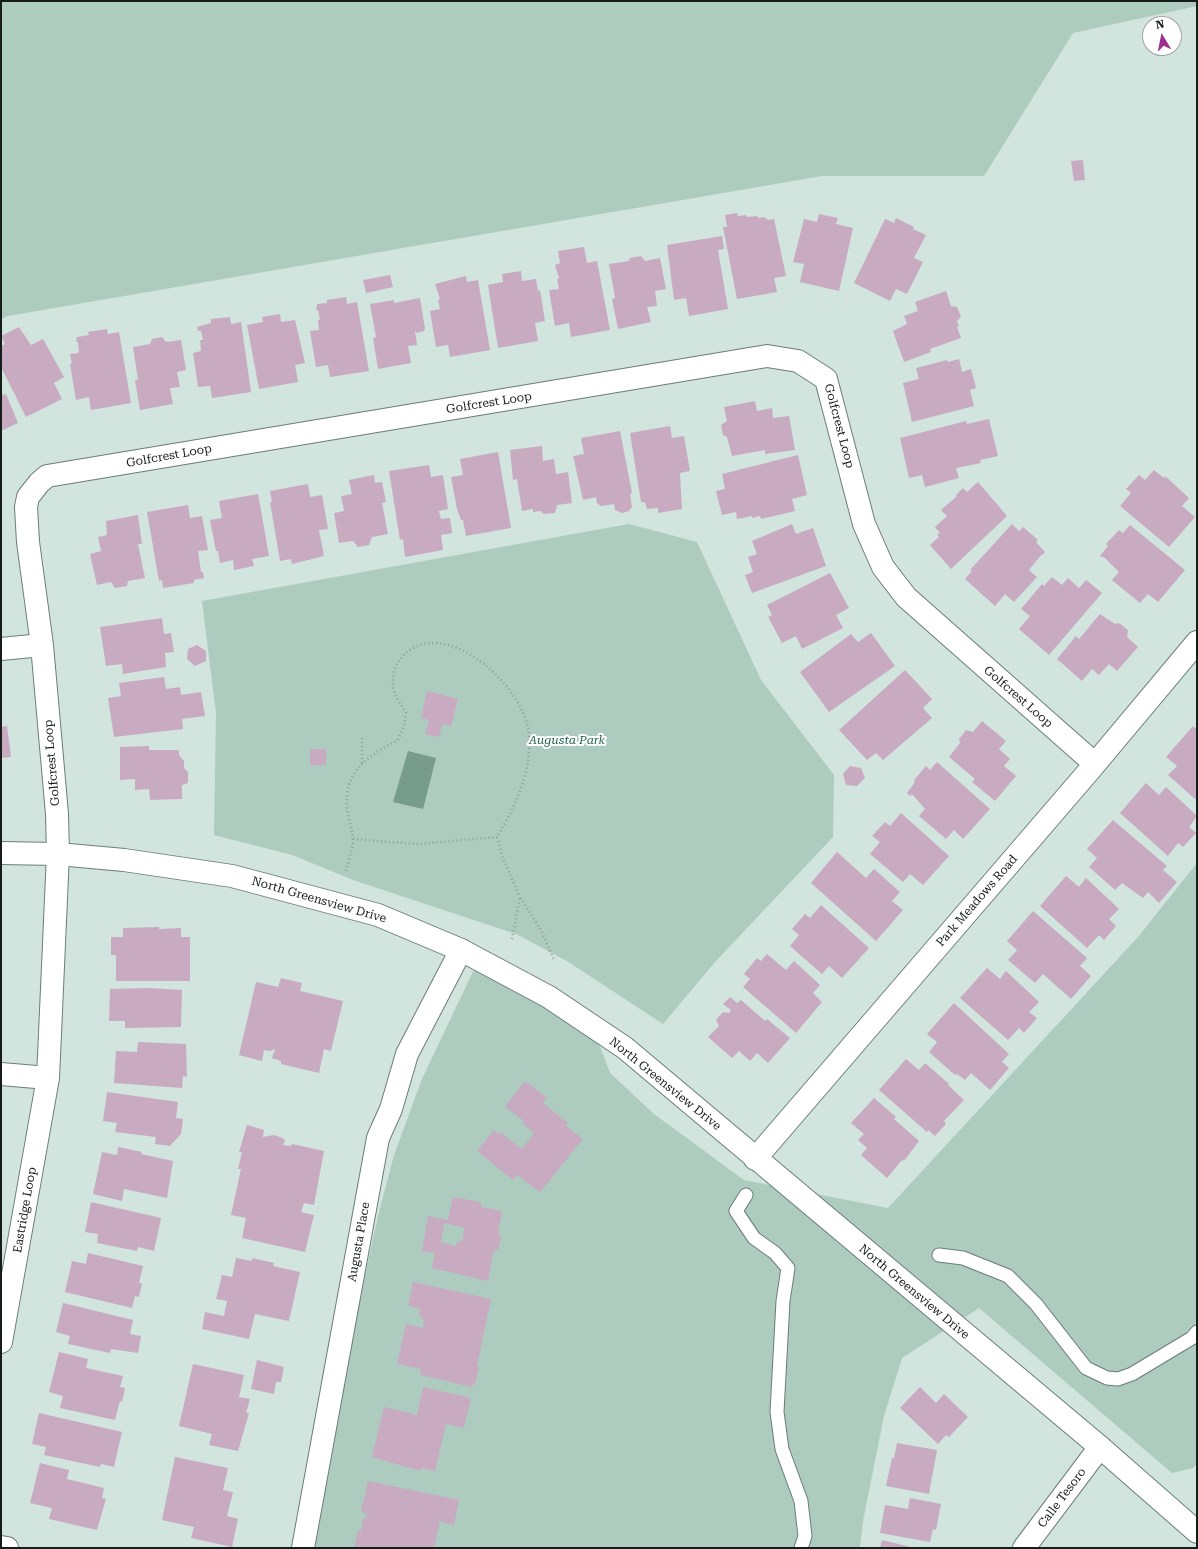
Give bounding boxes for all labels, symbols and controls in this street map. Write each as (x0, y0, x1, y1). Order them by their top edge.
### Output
north arrow (1142, 16, 1182, 56)
text: N (1155, 18, 1165, 32)
street label: Golfcrest Loop (821, 382, 857, 470)
street label: Golfcrest Loop (445, 389, 533, 417)
street label: Golfcrest Loop (125, 441, 213, 471)
street label: Golfcrest Loop (981, 663, 1055, 731)
street label: Golfcrest Loop (41, 719, 63, 807)
park label: Augusta Park (529, 733, 605, 747)
street label: Park Meadows Road (933, 852, 1021, 950)
street label: North Greensview Drive (250, 874, 388, 926)
street label: North Greensview Drive (606, 1035, 724, 1133)
street label: Eastridge Loop (10, 1166, 40, 1254)
street label: Augusta Place (345, 1201, 373, 1283)
street label: North Greensview Drive (856, 1242, 972, 1342)
street label: Calle Tesoro (1035, 1465, 1089, 1531)

